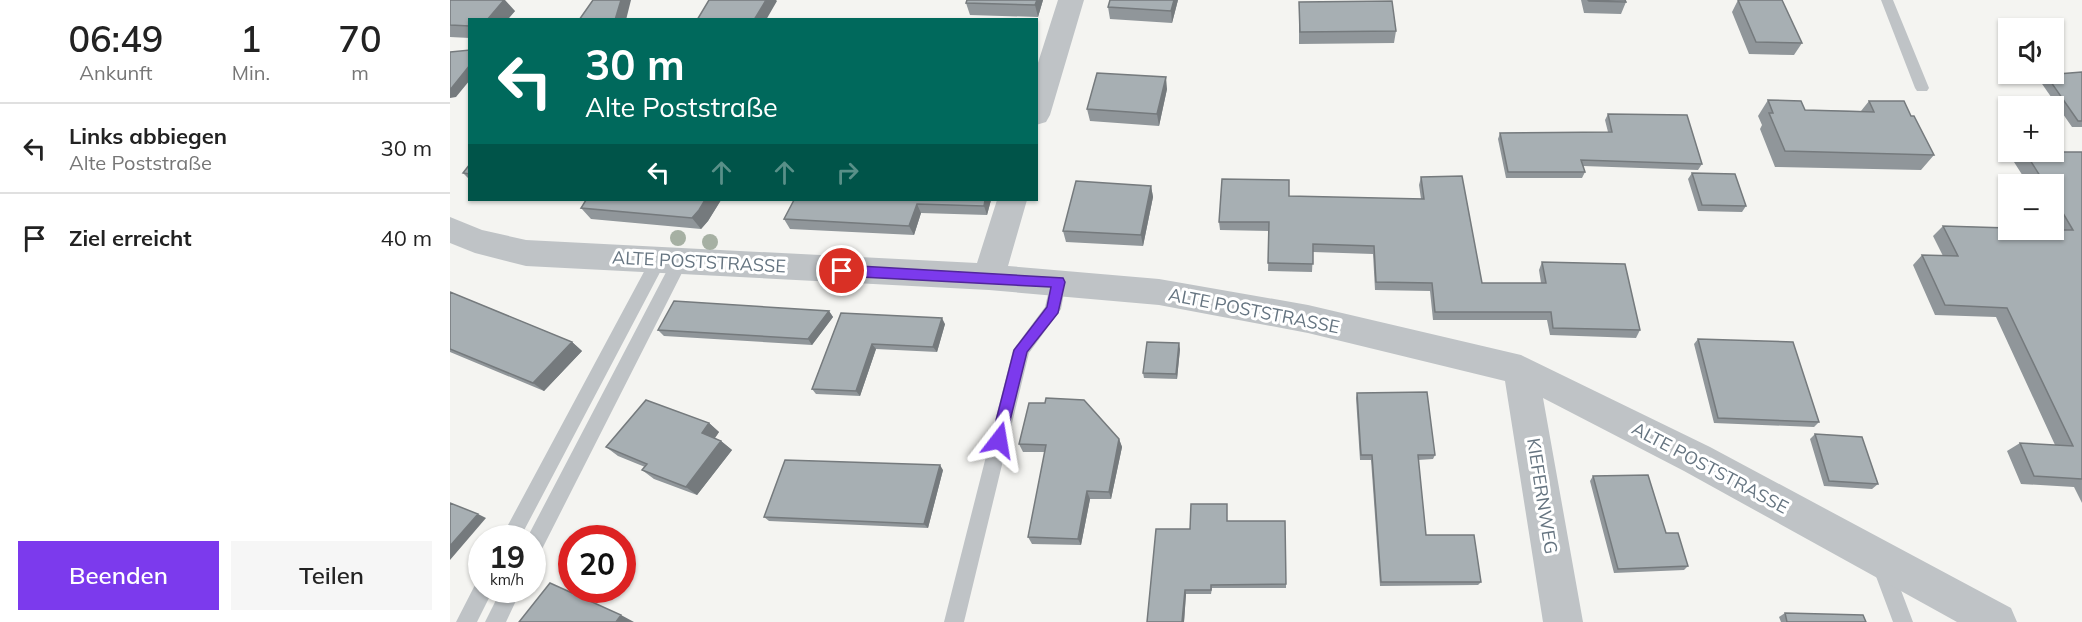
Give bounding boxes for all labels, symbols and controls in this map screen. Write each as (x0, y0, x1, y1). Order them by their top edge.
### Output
text: 06:49 (68, 16, 163, 61)
text: 1 (240, 16, 262, 61)
text: 70 (338, 16, 382, 61)
map controls (1998, 18, 2064, 240)
button: sound (1998, 18, 2064, 84)
text: 30 m (585, 38, 685, 91)
icon: left (486, 42, 564, 120)
text: Ankunft (79, 60, 153, 85)
text: Min. (232, 60, 270, 85)
text: m (351, 60, 369, 85)
text: Alte Poststraße (585, 90, 778, 124)
button: + (1998, 96, 2064, 162)
text: Links abbiegen (69, 122, 227, 150)
icon: left (18, 132, 51, 165)
text: 30 m (381, 134, 432, 162)
text: Alte Poststraße (69, 150, 212, 175)
icon: left (642, 156, 675, 189)
icon: ahead (705, 156, 738, 189)
icon: ahead (768, 156, 801, 189)
icon: right (831, 156, 864, 189)
button: − (1998, 174, 2064, 240)
icon: arrive (18, 222, 51, 255)
text: Ziel erreicht (69, 224, 192, 252)
text: 40 m (381, 224, 432, 252)
street label: ALTE POSTSTRASSE (612, 245, 786, 278)
pin (816, 245, 867, 296)
icon: arrive (825, 254, 858, 287)
street label: ALTE POSTSTRASSE (1167, 283, 1342, 338)
position arrow (967, 408, 1031, 472)
street label: ALTE POSTSTRASSE (1628, 417, 1792, 519)
street label: KIEFERNWEG (1522, 436, 1563, 555)
speed limit sign: 20 (558, 525, 636, 603)
text: 19 (489, 538, 525, 576)
button: Beenden (18, 541, 219, 610)
button: Teilen (231, 541, 432, 610)
text: km/h (490, 570, 524, 589)

